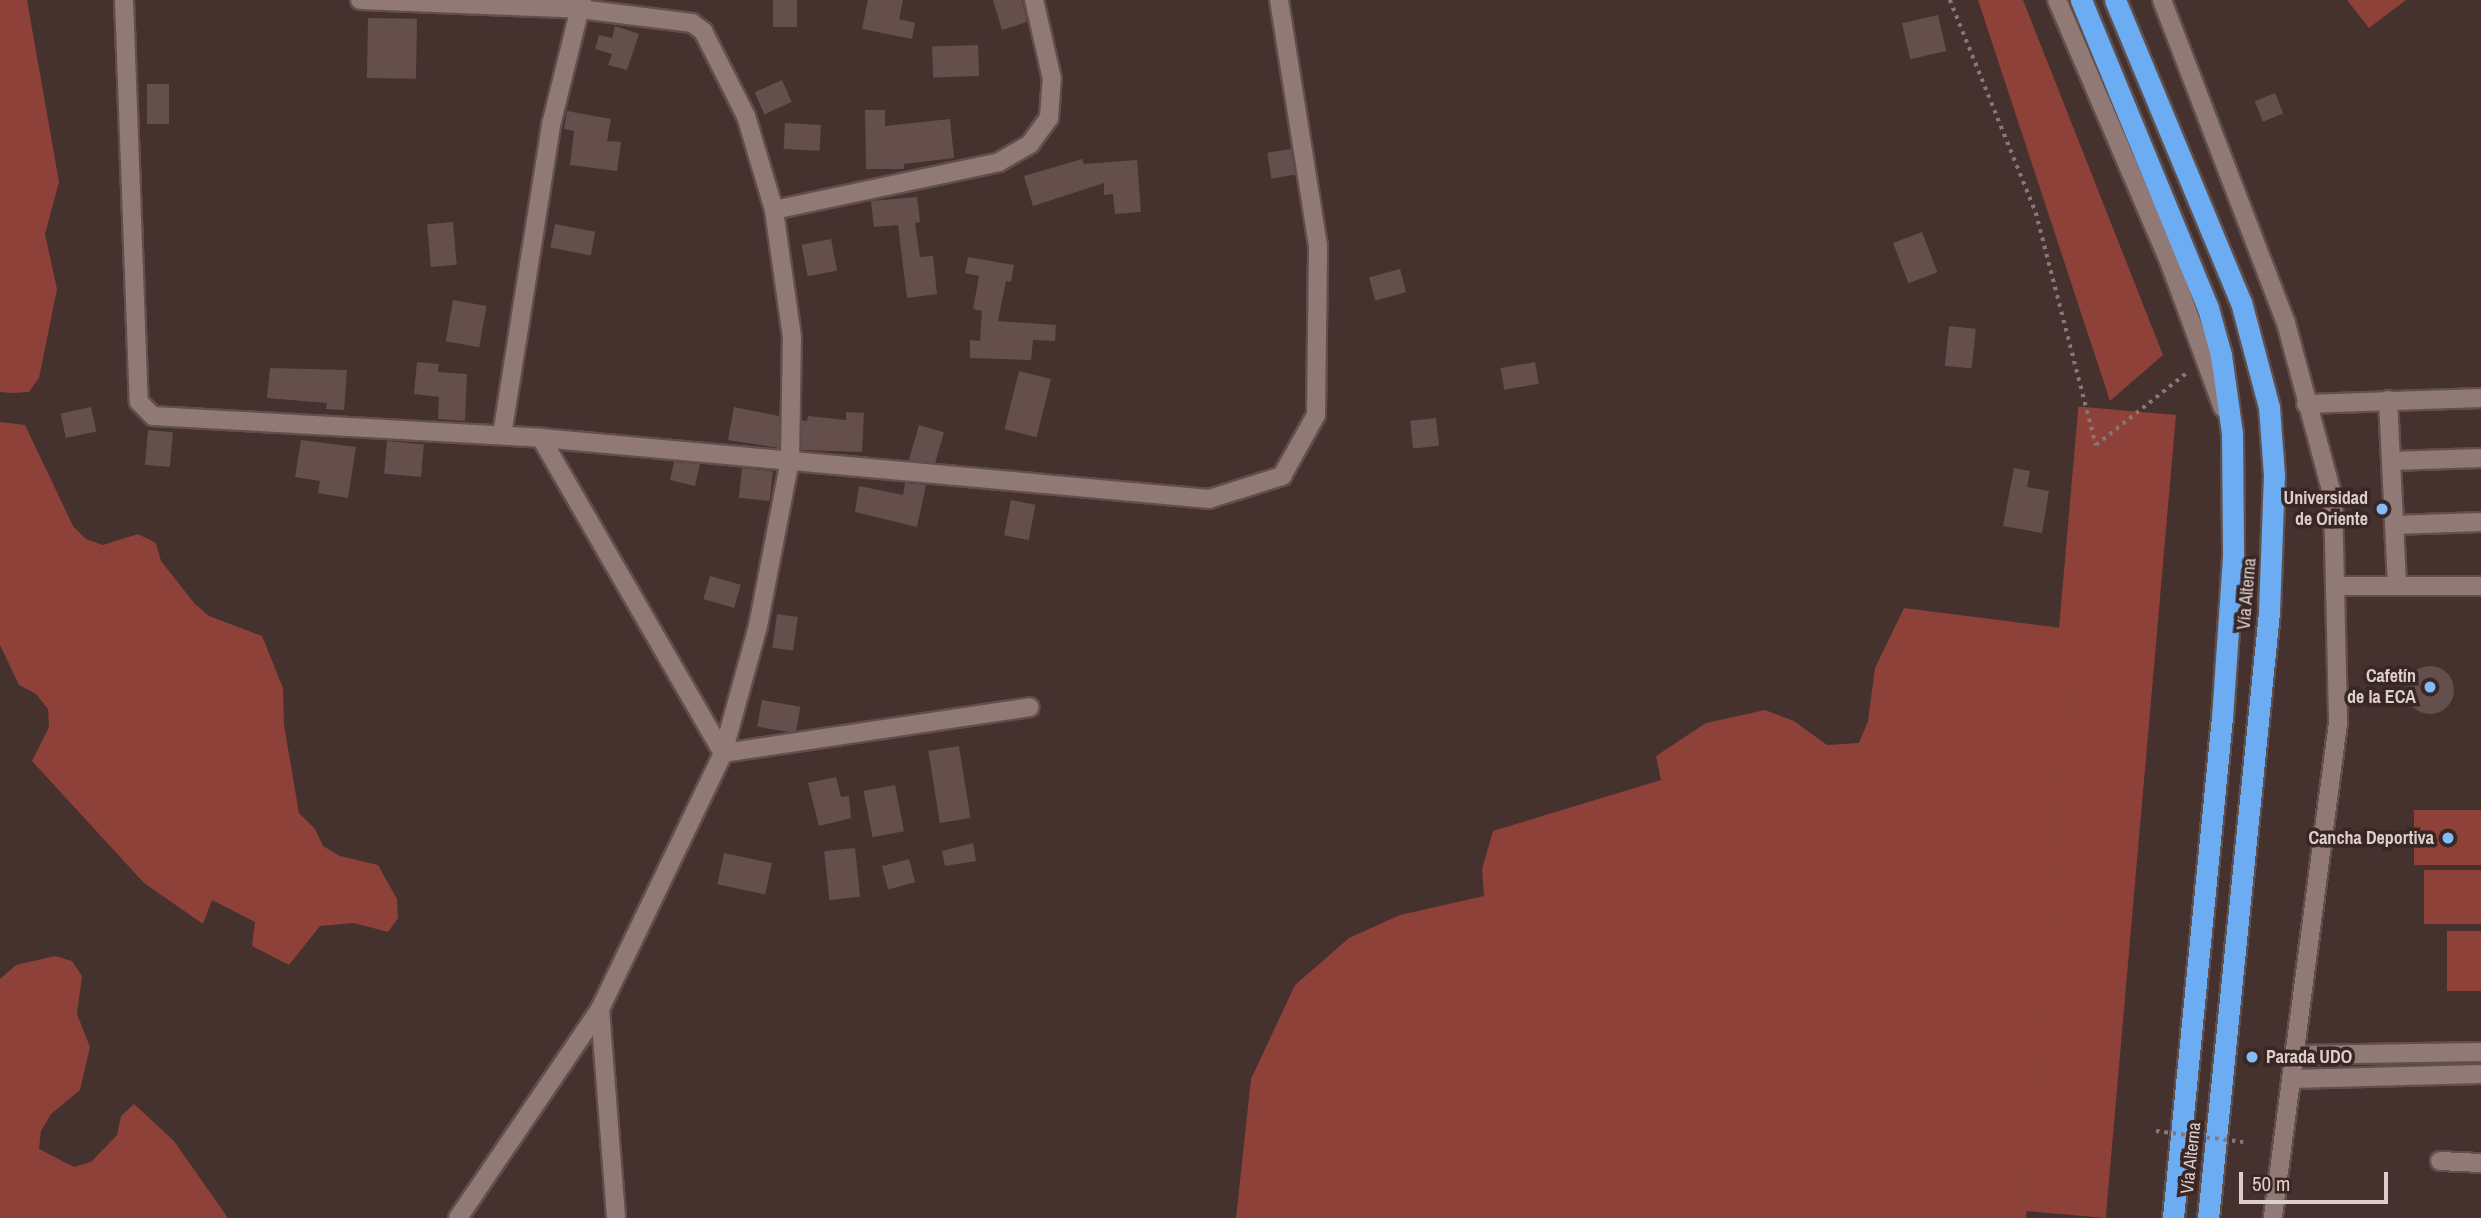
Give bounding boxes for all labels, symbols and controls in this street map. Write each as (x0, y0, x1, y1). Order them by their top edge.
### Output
place label: Universidad de Oriente (2284, 488, 2368, 530)
marker: Universidad de Oriente (2374, 501, 2390, 517)
street label: Vía Alterna (2233, 557, 2261, 631)
place label: Cafetín de la ECA (2347, 666, 2416, 708)
marker: Cafetín de la ECA (2422, 679, 2438, 695)
place label: Cancha Deportiva (2309, 827, 2434, 849)
marker: Cancha Deportiva (2440, 830, 2456, 846)
place label: Parada UDO (2266, 1046, 2352, 1068)
marker: Parada UDO (2244, 1049, 2260, 1065)
street label: Vía Alterna (2176, 1121, 2206, 1195)
scale bar (2243, 1158, 2392, 1202)
text: 50 m (2252, 1169, 2290, 1198)

